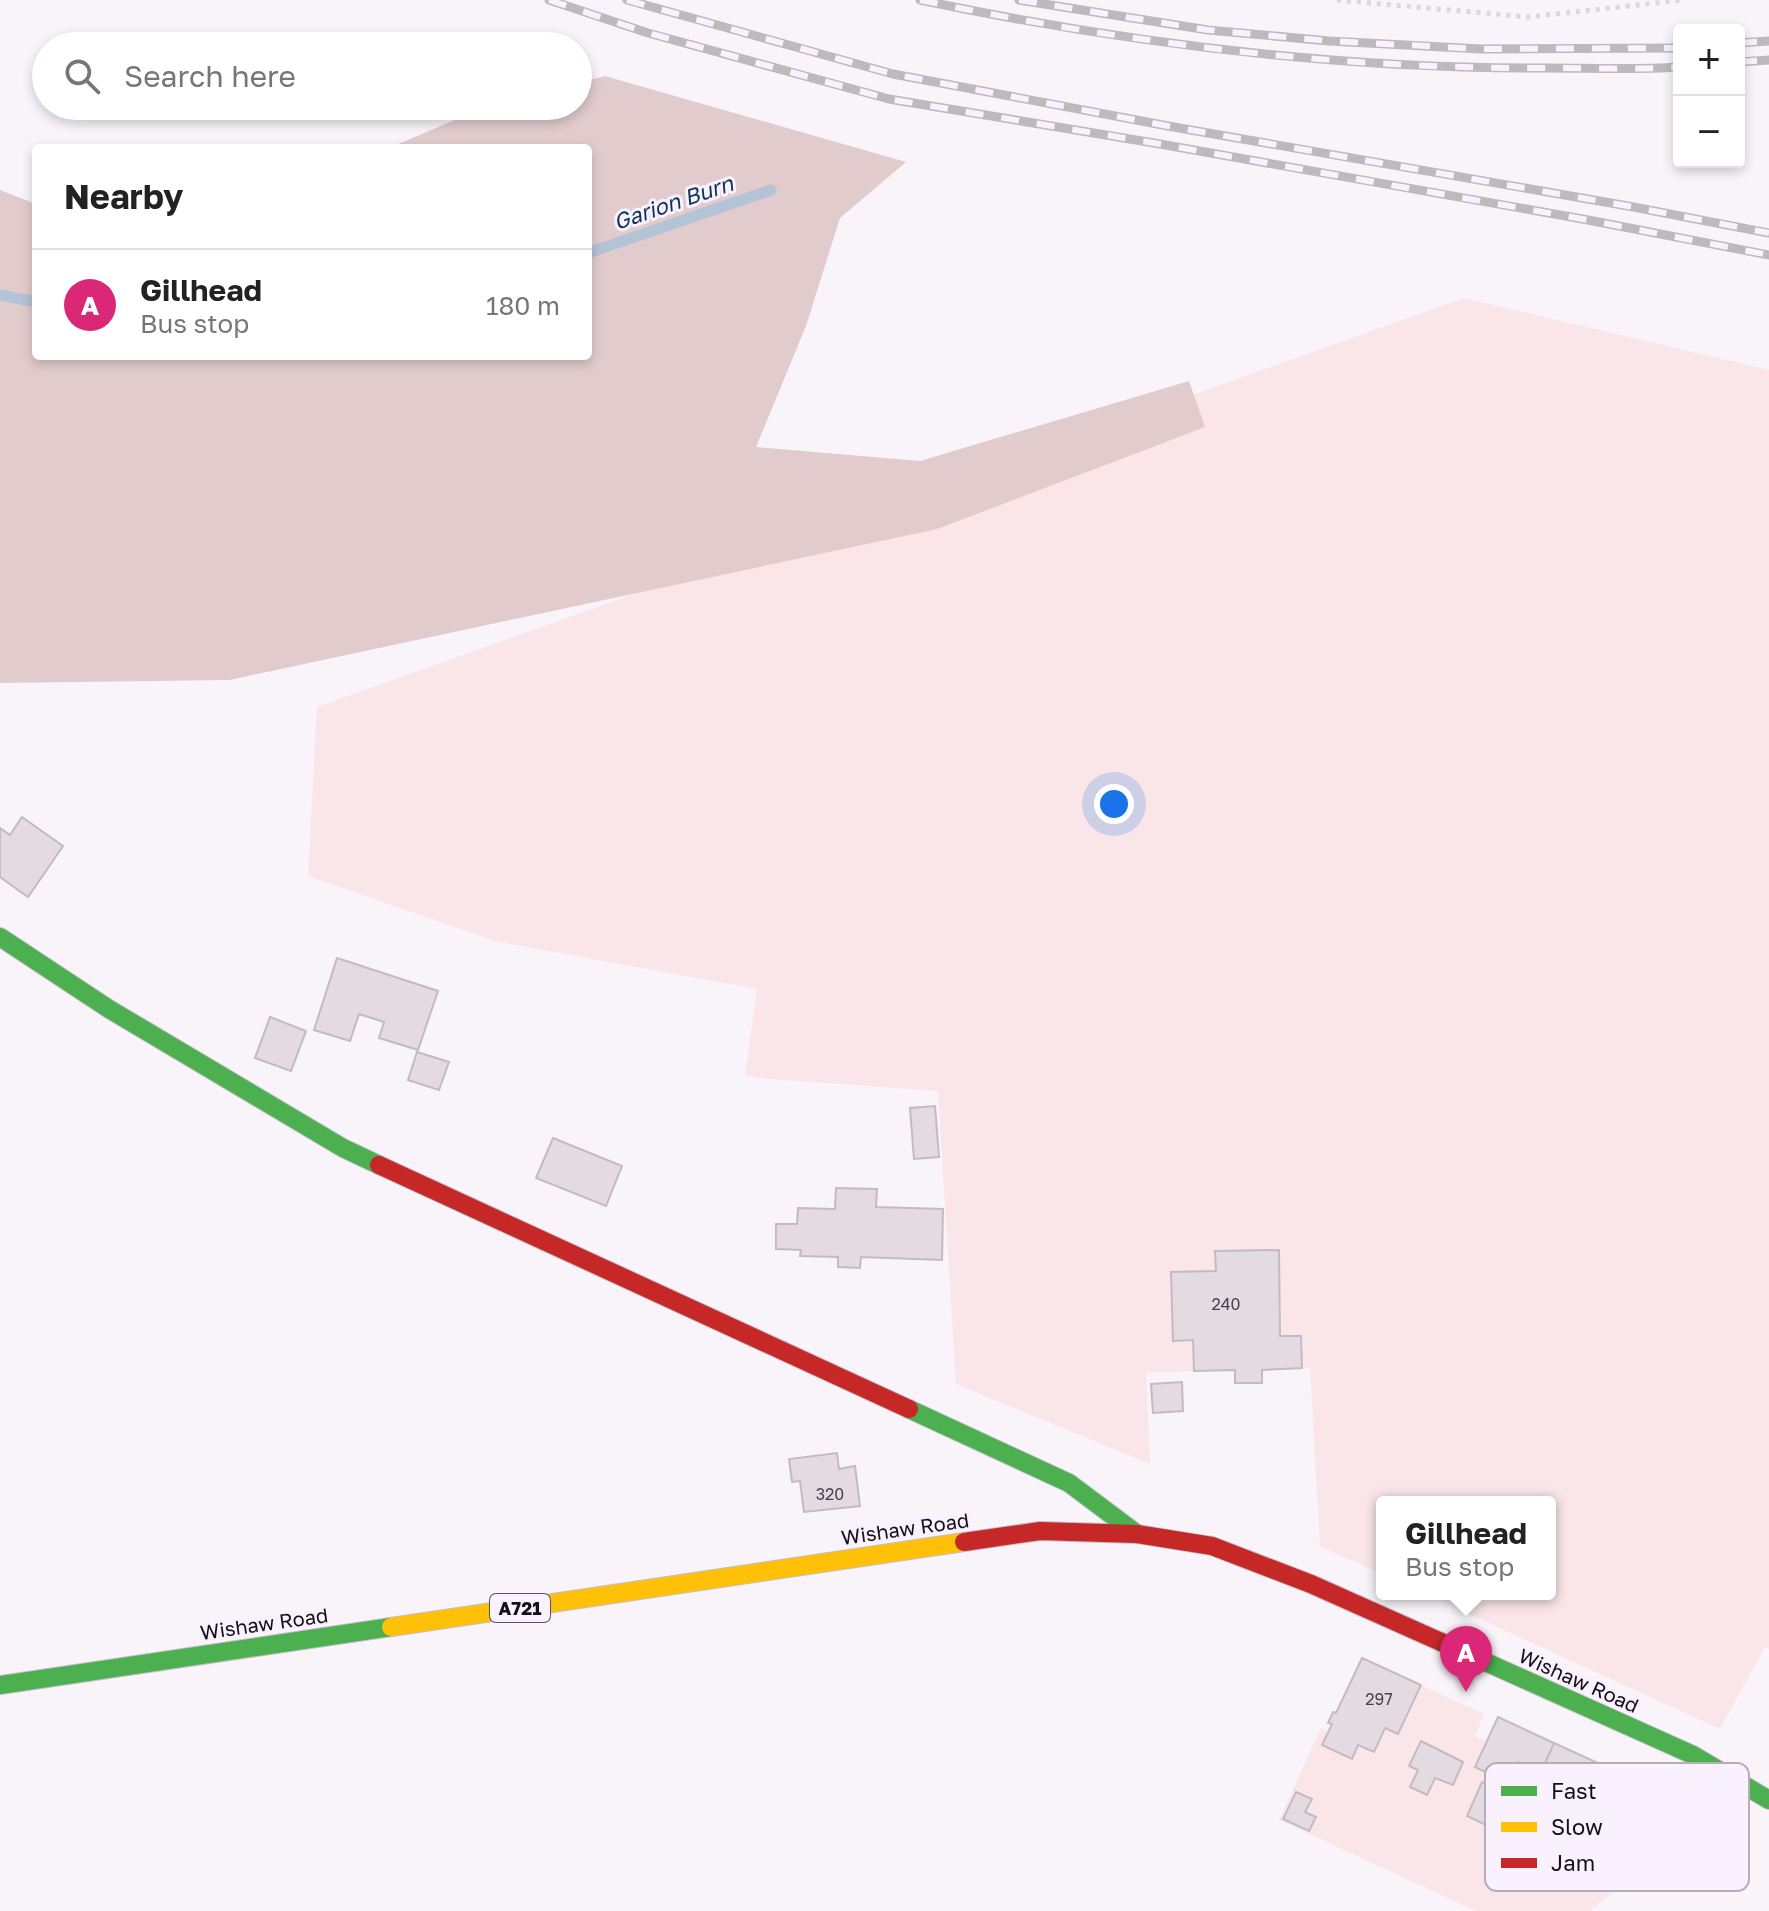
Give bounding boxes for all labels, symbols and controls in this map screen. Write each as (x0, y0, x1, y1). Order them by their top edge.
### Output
map controls (1673, 24, 1745, 168)
button: + (1673, 24, 1745, 96)
search box (32, 32, 592, 120)
icon: search (60, 54, 104, 98)
text: Search here (124, 58, 296, 94)
button: − (1673, 96, 1745, 168)
water label: Garion Burn (610, 168, 738, 235)
text: Nearby (64, 176, 184, 216)
text: Gillhead (140, 272, 262, 308)
text: A (81, 290, 99, 321)
text: 180 m (486, 290, 560, 321)
text: Bus stop (140, 308, 249, 339)
your location (1094, 784, 1134, 824)
house number: 240 (1212, 1294, 1240, 1314)
house number: 320 (816, 1484, 844, 1504)
popup (1376, 1496, 1556, 1600)
street label: Wishaw Road (840, 1507, 970, 1549)
text: Gillhead (1405, 1515, 1527, 1551)
text: Bus stop (1405, 1551, 1514, 1582)
road number: A721 (490, 1594, 550, 1622)
street label: Wishaw Road (199, 1602, 329, 1644)
pin: A (1440, 1626, 1492, 1692)
street label: Wishaw Road (1515, 1643, 1643, 1717)
house number: 297 (1365, 1689, 1393, 1709)
legend (1485, 1763, 1749, 1891)
text: Fast (1551, 1777, 1597, 1804)
text: Slow (1551, 1813, 1603, 1840)
text: Jam (1551, 1849, 1595, 1876)

